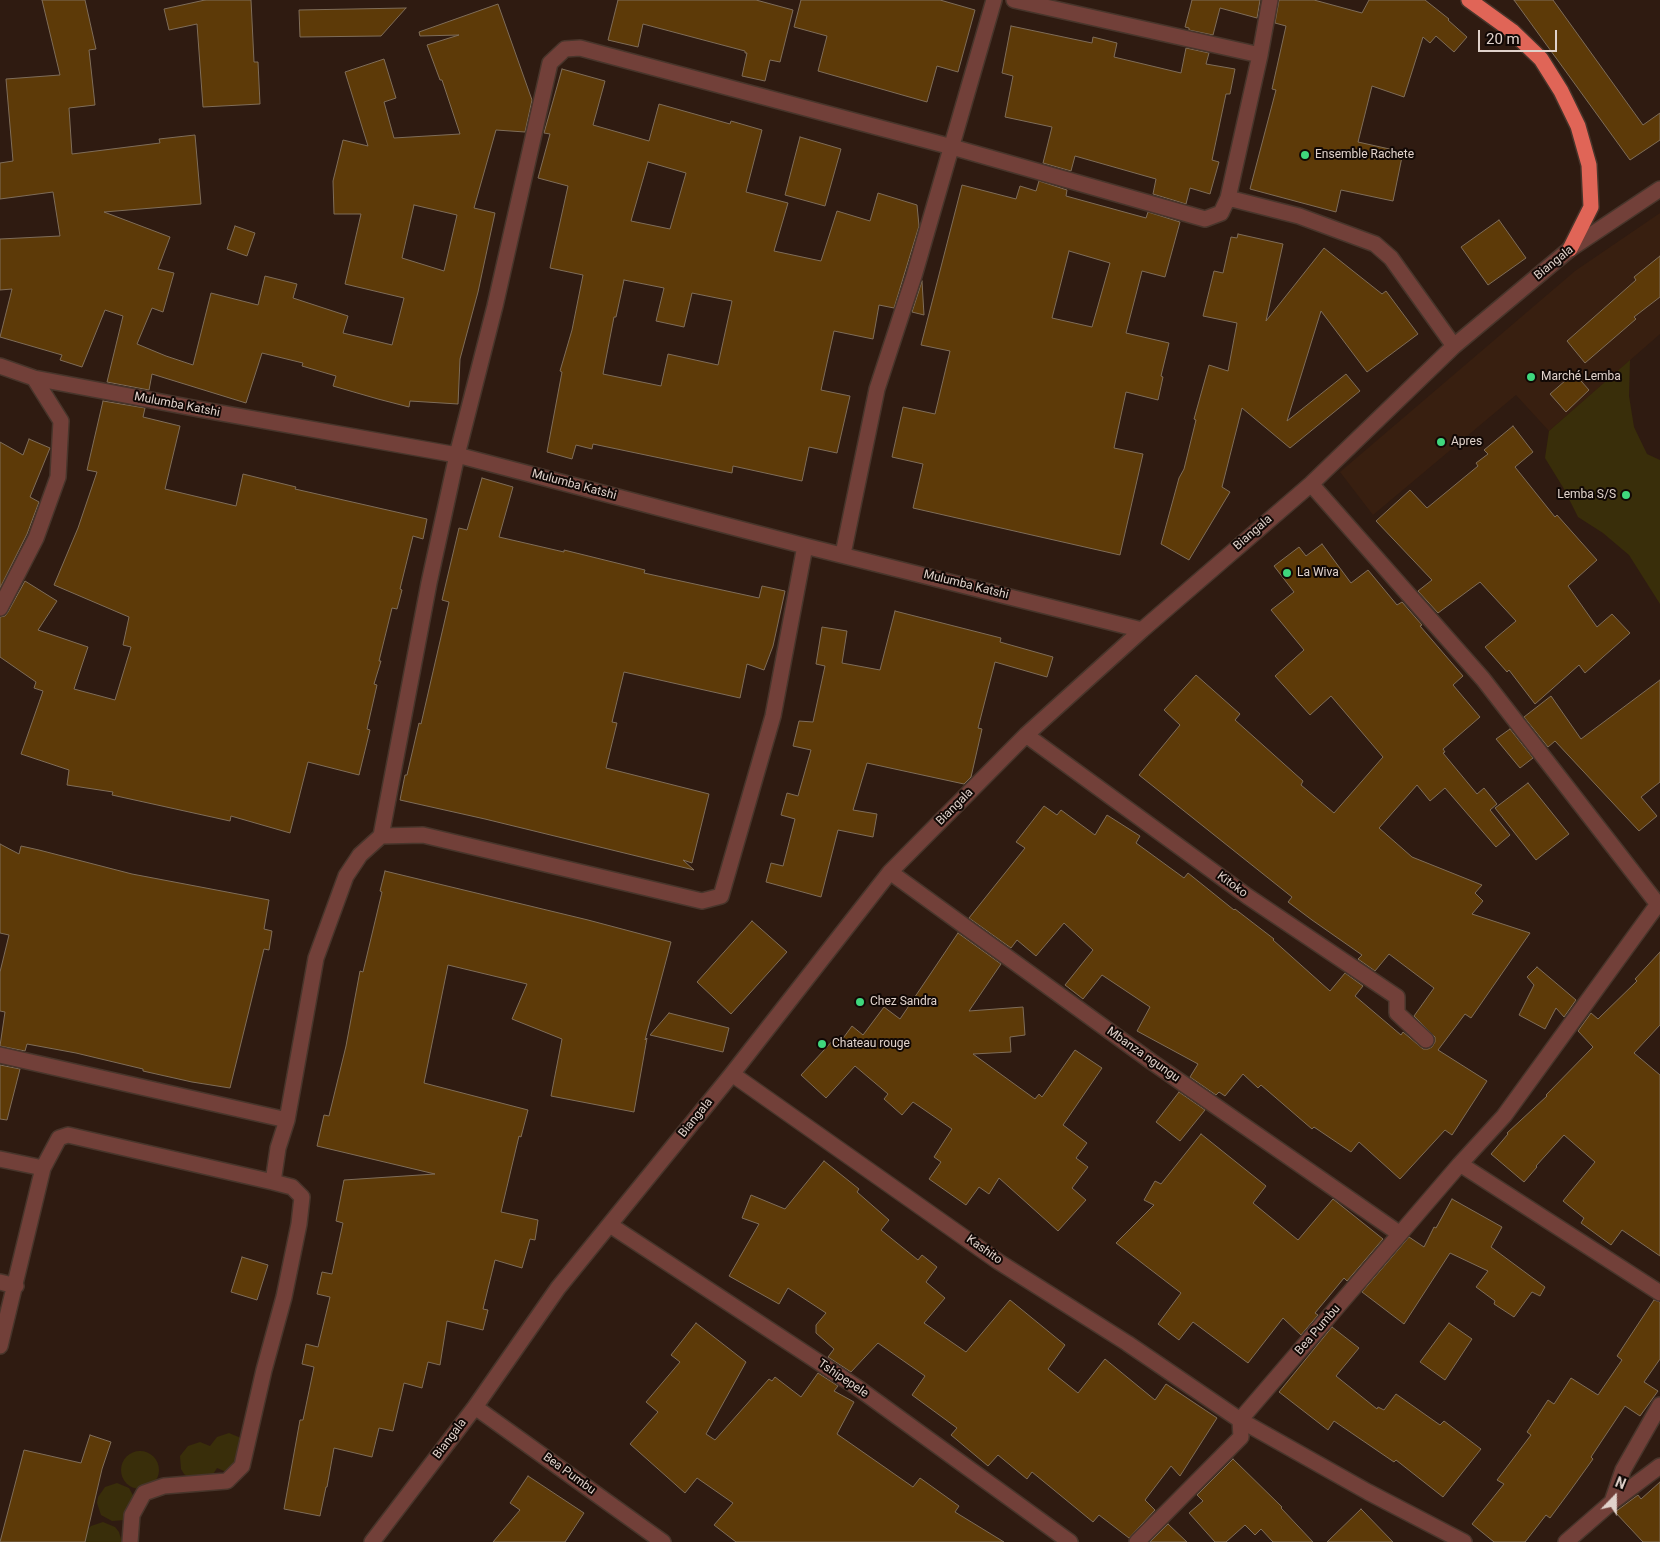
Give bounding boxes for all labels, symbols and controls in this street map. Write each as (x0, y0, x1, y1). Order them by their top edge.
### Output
scale bar (1480, 20, 1559, 52)
text: 20 m (1486, 30, 1520, 48)
place label: Ensemble Rachete (1315, 148, 1414, 162)
marker: Ensemble Rachete (1299, 149, 1311, 161)
street label: Biangala (1531, 243, 1577, 283)
place label: Marché Lemba (1541, 370, 1621, 384)
marker: Marché Lemba (1525, 371, 1537, 383)
street label: Mulumba Katshi (133, 390, 221, 420)
place label: Apres (1451, 435, 1482, 449)
marker: Apres (1435, 436, 1447, 448)
street label: Mulumba Katshi (530, 467, 618, 503)
place label: Lemba S/S (1557, 488, 1616, 502)
marker: Lemba S/S (1620, 489, 1632, 501)
street label: Biangala (1231, 512, 1275, 554)
place label: La Wiva (1297, 566, 1339, 580)
street label: Mulumba Katshi (922, 567, 1010, 603)
marker: La Wiva (1281, 567, 1293, 579)
street label: Biangala (934, 786, 976, 828)
street label: Kitoko (1214, 869, 1250, 901)
place label: Chez Sandra (870, 995, 937, 1009)
marker: Chez Sandra (854, 996, 866, 1008)
street label: Mbanza ngungu (1104, 1024, 1182, 1086)
place label: Chateau rouge (832, 1037, 910, 1051)
marker: Chateau rouge (816, 1038, 828, 1050)
street label: Biangala (676, 1095, 716, 1141)
street label: Kashito (963, 1233, 1005, 1267)
street label: Bea Pumbu (1292, 1302, 1344, 1358)
street label: Tshipepele (815, 1357, 871, 1401)
street label: Biangala (430, 1416, 470, 1462)
street label: Bea Pumbu (540, 1450, 598, 1498)
north arrow (1590, 1472, 1640, 1522)
text: N (1613, 1474, 1628, 1492)

